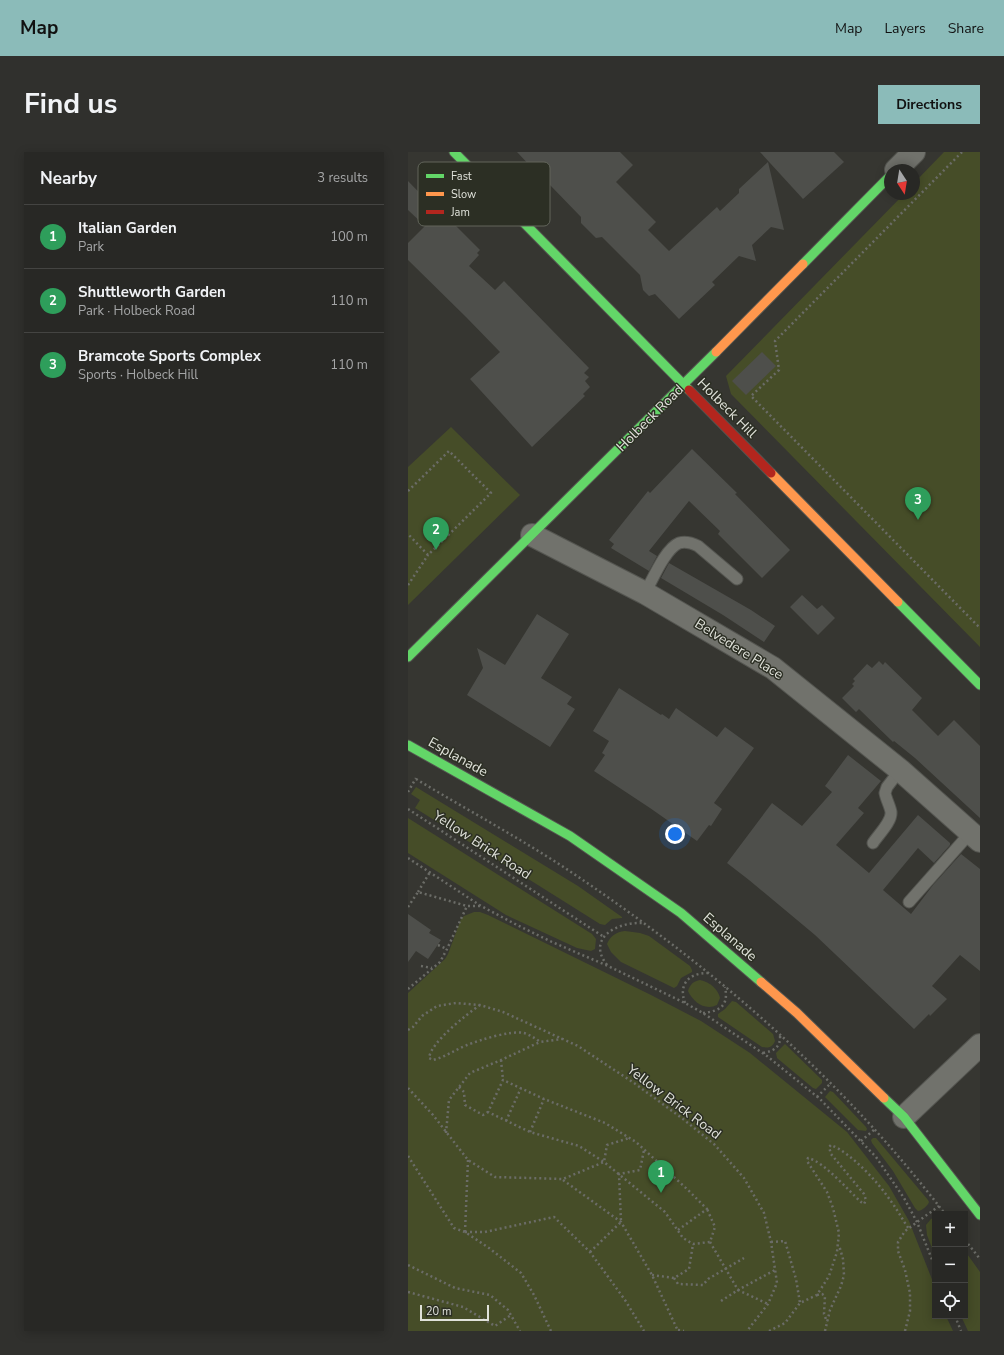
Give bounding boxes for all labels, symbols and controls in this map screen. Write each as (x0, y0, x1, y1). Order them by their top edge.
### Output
text: Map (20, 15, 58, 41)
text: Map (835, 19, 862, 38)
text: Layers (884, 19, 926, 38)
text: Share (948, 19, 984, 38)
text: Find us (24, 85, 118, 123)
button: Directions (878, 85, 980, 124)
legend (418, 162, 550, 226)
north arrow (884, 164, 920, 200)
text: Nearby (40, 167, 97, 190)
text: 3 results (317, 169, 368, 187)
text: Fast (451, 169, 472, 184)
text: Slow (451, 187, 476, 202)
text: Jam (450, 205, 470, 220)
text: Italian Garden (78, 218, 177, 238)
text: 1 (49, 228, 57, 246)
text: 100 m (330, 228, 368, 246)
text: Park (78, 238, 104, 256)
text: Shuttleworth Garden (78, 282, 226, 302)
text: 2 (49, 292, 57, 310)
text: 110 m (330, 292, 368, 310)
text: Park · Holbeck Road (78, 302, 195, 320)
text: Bramcote Sports Complex (78, 346, 261, 366)
text: 3 (49, 356, 57, 374)
text: 110 m (330, 356, 368, 374)
text: Sports · Holbeck Hill (78, 366, 198, 384)
street label: Holbeck Hill (693, 374, 762, 443)
street label: Holbeck Road (612, 380, 688, 456)
pin: 3 (905, 487, 931, 520)
pin: 2 (423, 517, 449, 550)
street label: Belvedere Place (691, 614, 787, 684)
street label: Esplanade (425, 733, 491, 781)
street label: Yellow Brick Road (428, 806, 535, 884)
your location (665, 824, 685, 844)
street label: Esplanade (699, 908, 761, 966)
street label: Yellow Brick Road (622, 1060, 725, 1144)
pin: 1 (648, 1160, 674, 1193)
map controls (932, 1211, 968, 1319)
button: + (932, 1211, 968, 1247)
button: − (932, 1247, 968, 1283)
button: locate (932, 1283, 968, 1319)
scale bar (420, 1303, 489, 1322)
text: 20 m (426, 1304, 451, 1319)

